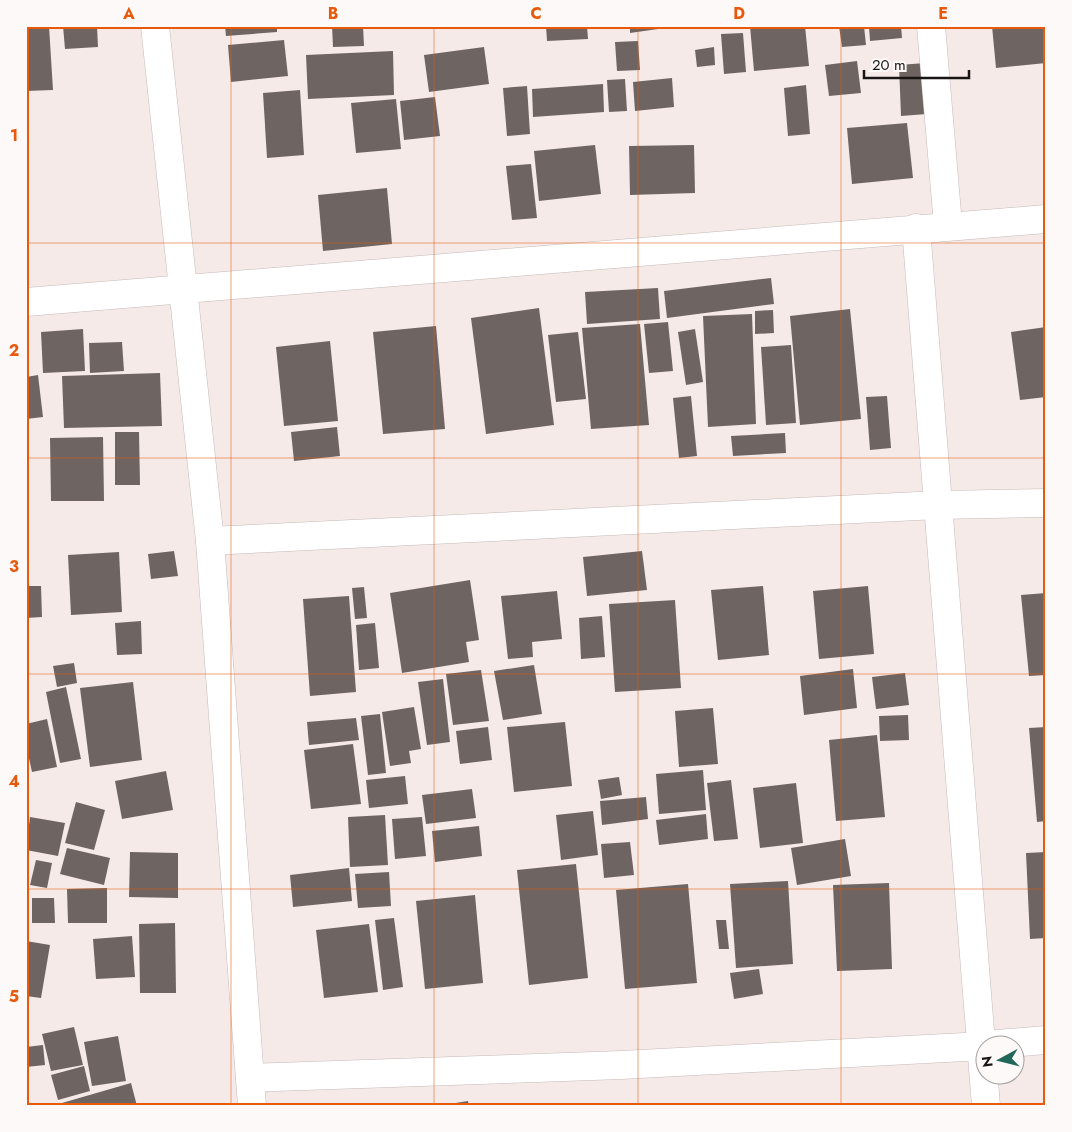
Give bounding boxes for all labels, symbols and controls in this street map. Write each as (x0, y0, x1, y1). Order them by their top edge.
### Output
text: A (122, 2, 135, 25)
text: B (328, 2, 338, 25)
text: C (530, 2, 542, 25)
text: D (733, 2, 745, 25)
text: E (938, 2, 948, 25)
scale bar (864, 48, 970, 80)
text: 20 m (872, 54, 906, 76)
text: 1 (10, 124, 18, 147)
text: 2 (9, 339, 19, 362)
text: 3 (9, 555, 19, 578)
text: 4 (8, 770, 20, 793)
text: 5 (9, 985, 19, 1008)
north arrow (974, 1034, 1024, 1084)
text: N (976, 1055, 998, 1068)

